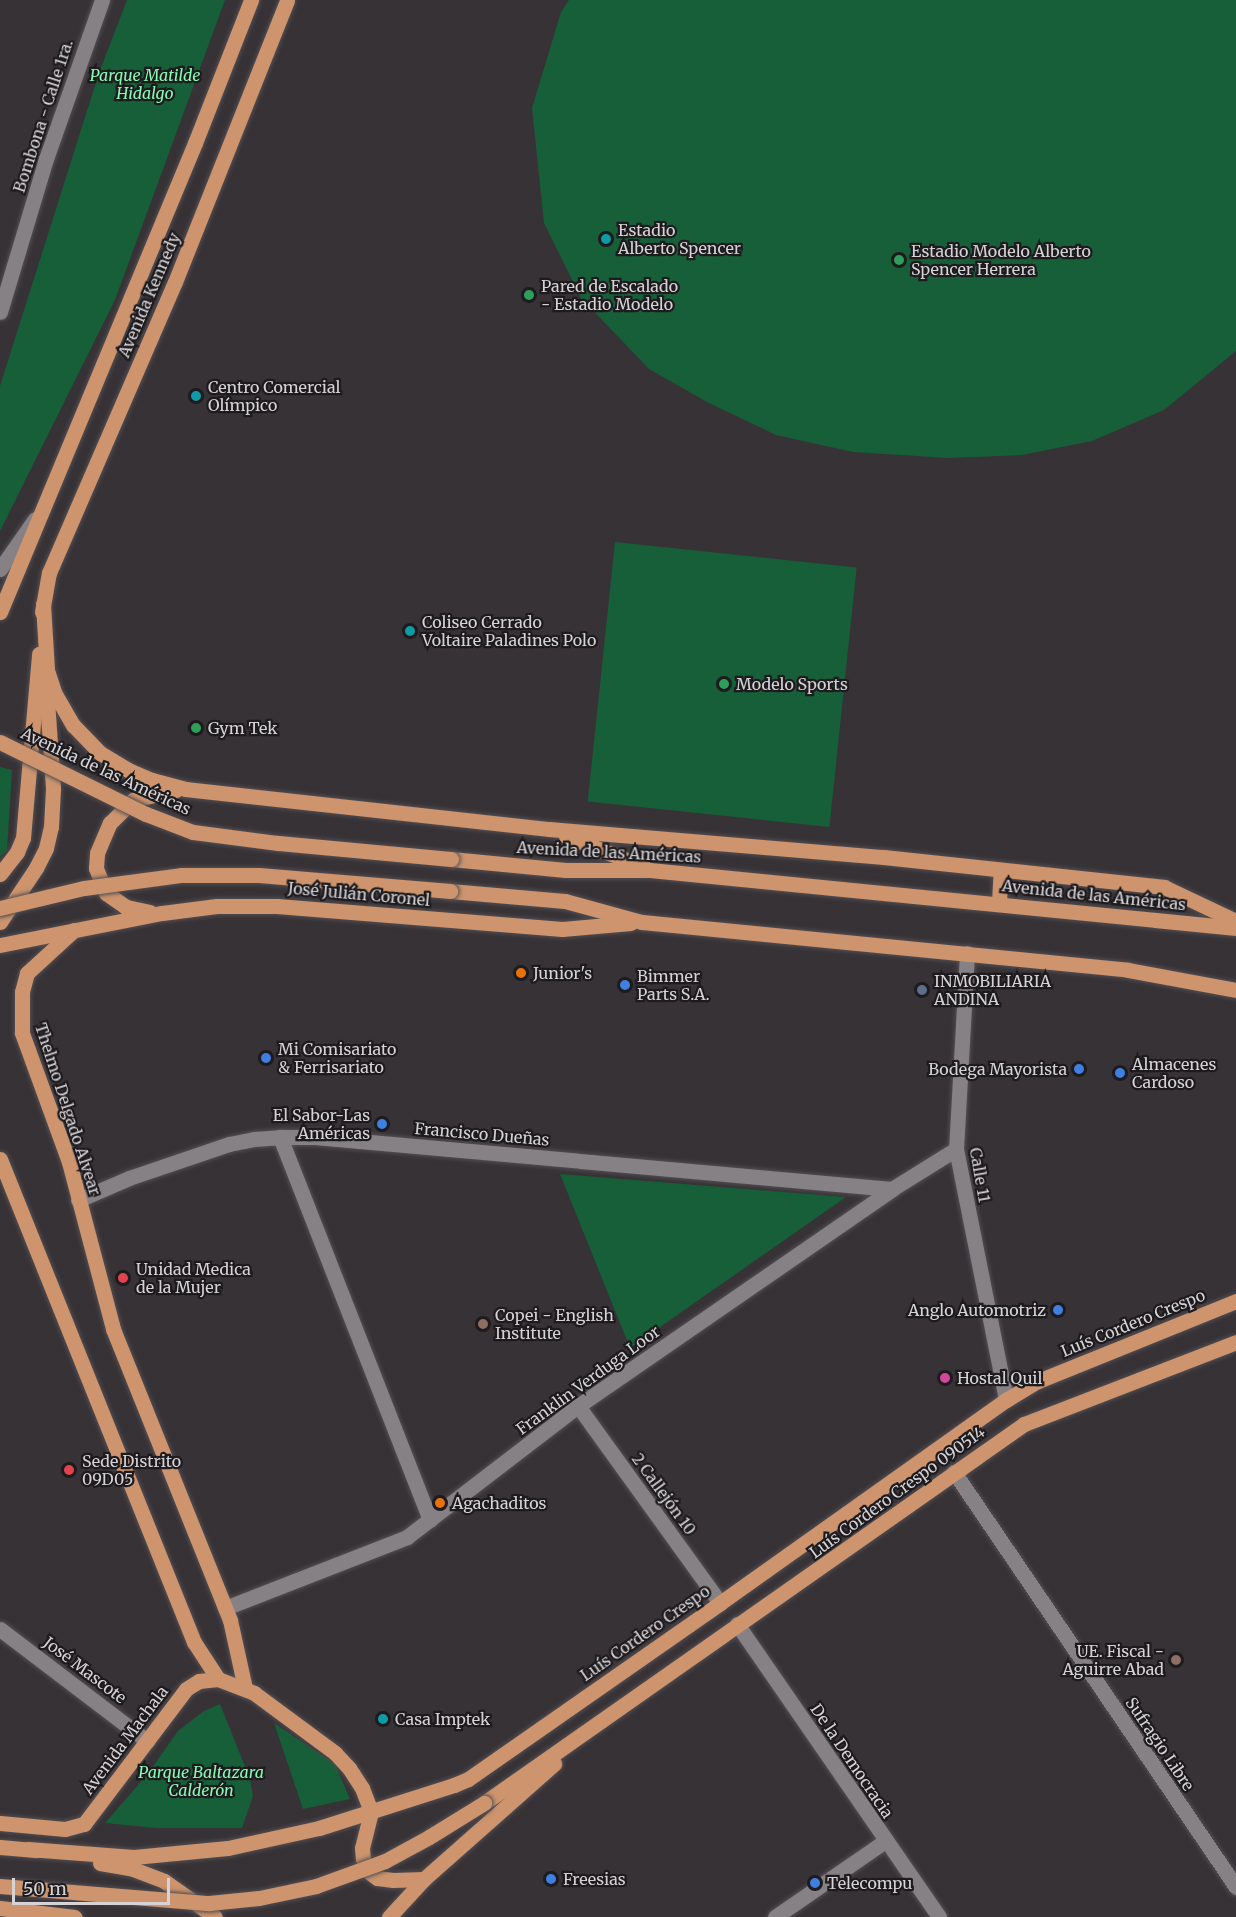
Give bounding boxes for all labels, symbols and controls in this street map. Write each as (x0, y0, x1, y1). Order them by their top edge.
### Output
street label: Bombona - Calle 1ra. (9, 37, 77, 195)
park label: Parque Matilde Hidalgo (90, 65, 200, 103)
place label: Estadio Alberto Spencer (618, 220, 741, 258)
street label: Avenida Kennedy (114, 230, 184, 360)
marker: Estadio Alberto Spencer (599, 232, 613, 246)
place label: Estadio Modelo Alberto Spencer Herrera (911, 241, 1091, 279)
marker: Estadio Modelo Alberto Spencer Herrera (892, 253, 906, 267)
place label: Pared de Escalado - Estadio Modelo (541, 276, 678, 314)
marker: Pared de Escalado - Estadio Modelo (522, 288, 536, 302)
place label: Centro Comercial Olímpico (208, 377, 341, 415)
marker: Centro Comercial Olímpico (189, 389, 203, 403)
place label: Coliseo Cerrado Voltaire Paladines Polo (422, 612, 596, 650)
marker: Coliseo Cerrado Voltaire Paladines Polo (403, 624, 417, 638)
place label: Modelo Sports (736, 674, 848, 694)
marker: Modelo Sports (717, 677, 731, 691)
place label: Gym Tek (208, 718, 277, 738)
marker: Gym Tek (189, 721, 203, 735)
street label: Avenida de las Américas (18, 723, 194, 819)
street label: Avenida de las Américas (516, 838, 702, 866)
street label: Avenida de las Américas (1001, 876, 1187, 914)
street label: José Julián Coronel (287, 878, 431, 910)
place label: Junior's (533, 963, 592, 983)
marker: Junior's (514, 966, 528, 980)
place label: Bimmer Parts S.A. (637, 966, 710, 1004)
place label: INMOBILIARIA ANDINA (934, 971, 1051, 1009)
marker: Bimmer Parts S.A. (618, 978, 632, 992)
marker: INMOBILIARIA ANDINA (915, 983, 929, 997)
street label: Thelmo Delgado Alvear (31, 1020, 105, 1198)
place label: Mi Comisariato & Ferrisariato (278, 1039, 396, 1077)
marker: Mi Comisariato & Ferrisariato (259, 1051, 273, 1065)
place label: Almacenes Cardoso (1132, 1054, 1216, 1092)
place label: Bodega Mayorista (928, 1059, 1067, 1079)
marker: Bodega Mayorista (1072, 1062, 1086, 1076)
marker: Almacenes Cardoso (1113, 1066, 1127, 1080)
place label: El Sabor-Las Américas (273, 1105, 370, 1143)
marker: El Sabor-Las Américas (375, 1117, 389, 1131)
street label: Francisco Dueñas (414, 1119, 550, 1149)
street label: Calle 11 (966, 1146, 994, 1204)
place label: Unidad Medica de la Mujer (136, 1259, 251, 1297)
marker: Unidad Medica de la Mujer (114, 1269, 132, 1287)
street label: Luís Cordero Crespo (1058, 1285, 1208, 1361)
place label: Anglo Automotriz (908, 1300, 1046, 1320)
marker: Anglo Automotriz (1051, 1303, 1065, 1317)
place label: Copei - English Institute (495, 1305, 614, 1343)
marker: Copei - English Institute (476, 1317, 490, 1331)
street label: Franklin Verduga Loor (512, 1321, 664, 1439)
place label: Hostal Quil (957, 1368, 1042, 1388)
marker: Hostal Quil (938, 1371, 952, 1385)
street label: Luís Cordero Crespo 090514 (806, 1422, 988, 1562)
street label: 2 Callejón 10 (628, 1449, 700, 1539)
place label: Sede Distrito 09D05 (82, 1451, 181, 1489)
marker: Sede Distrito 09D05 (60, 1461, 78, 1479)
place label: Agachaditos (452, 1493, 546, 1513)
marker: Agachaditos (433, 1496, 447, 1510)
street label: Luís Cordero Crespo (577, 1581, 713, 1685)
street label: José Mascote (40, 1633, 130, 1707)
place label: UE. Fiscal - Aguirre Abad (1062, 1641, 1164, 1679)
marker: UE. Fiscal - Aguirre Abad (1169, 1653, 1183, 1667)
street label: Avenida Machala (78, 1682, 172, 1798)
street label: Sufragio Libre (1122, 1694, 1198, 1794)
street label: De la Democracia (807, 1700, 897, 1822)
place label: Casa Imptek (395, 1709, 490, 1729)
marker: Casa Imptek (376, 1712, 390, 1726)
park label: Parque Baltazara Calderón (138, 1762, 264, 1800)
scale bar (15, 1866, 172, 1904)
place label: Freesias (563, 1869, 626, 1889)
marker: Freesias (544, 1872, 558, 1886)
place label: Telecompu (827, 1873, 912, 1893)
marker: Telecompu (808, 1876, 822, 1890)
text: 50 m (23, 1877, 67, 1900)

